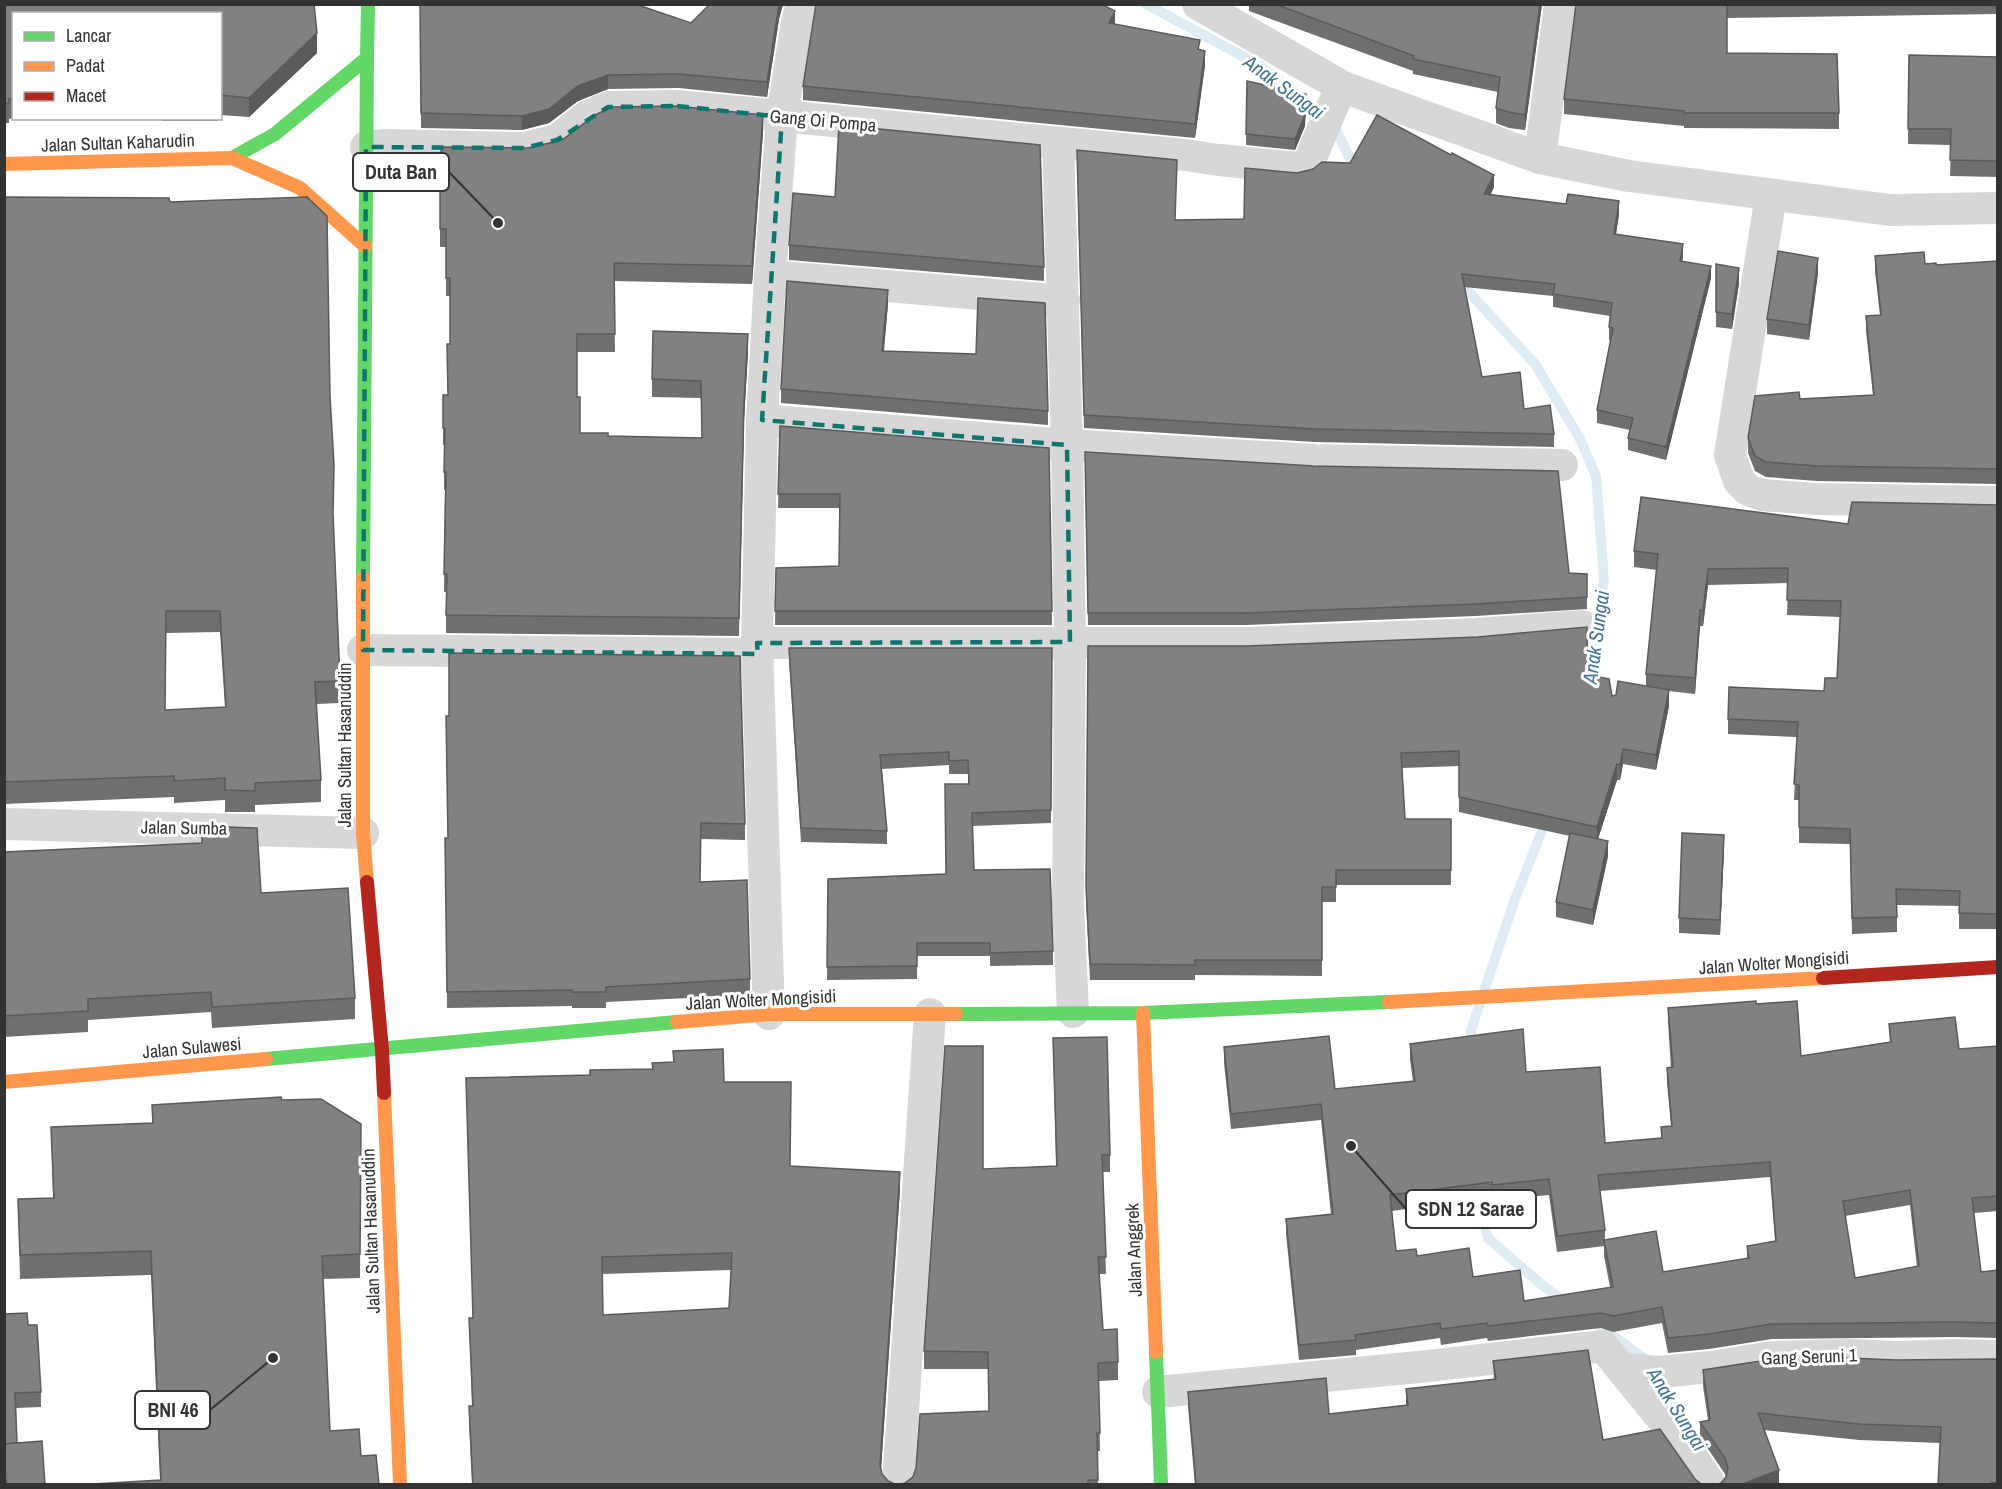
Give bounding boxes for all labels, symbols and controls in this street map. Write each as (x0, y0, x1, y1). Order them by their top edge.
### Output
legend (12, 12, 222, 120)
text: Lancar (66, 23, 111, 48)
water label: Anak Sungai (1238, 47, 1331, 125)
text: Padat (66, 53, 105, 78)
text: Macet (66, 83, 106, 108)
street label: Gang Oi Pompa (769, 103, 877, 138)
street label: Jalan Sultan Kaharudin (41, 127, 195, 158)
callout: Duta Ban (353, 153, 449, 191)
text: Duta Ban (365, 158, 437, 185)
water label: Anak Sungai (1575, 588, 1615, 686)
street label: Jalan Sultan Hasanuddin (332, 663, 357, 827)
street label: Jalan Sumba (141, 814, 227, 841)
street label: Jalan Wolter Mongisidi (1698, 945, 1850, 980)
street label: Jalan Wolter Mongisidi (685, 983, 837, 1016)
street label: Jalan Sulawesi (141, 1031, 242, 1064)
street label: Jalan Sultan Hasanuddin (355, 1148, 386, 1314)
callout: SDN 12 Sarae (1406, 1190, 1536, 1228)
text: SDN 12 Sarae (1418, 1195, 1524, 1222)
street label: Jalan Anggrek (1119, 1202, 1148, 1297)
street label: Gang Seruni 1 (1761, 1342, 1858, 1371)
water label: Anak Sungai (1641, 1361, 1714, 1456)
callout: BNI 46 (135, 1391, 210, 1429)
text: BNI 46 (147, 1396, 199, 1423)

